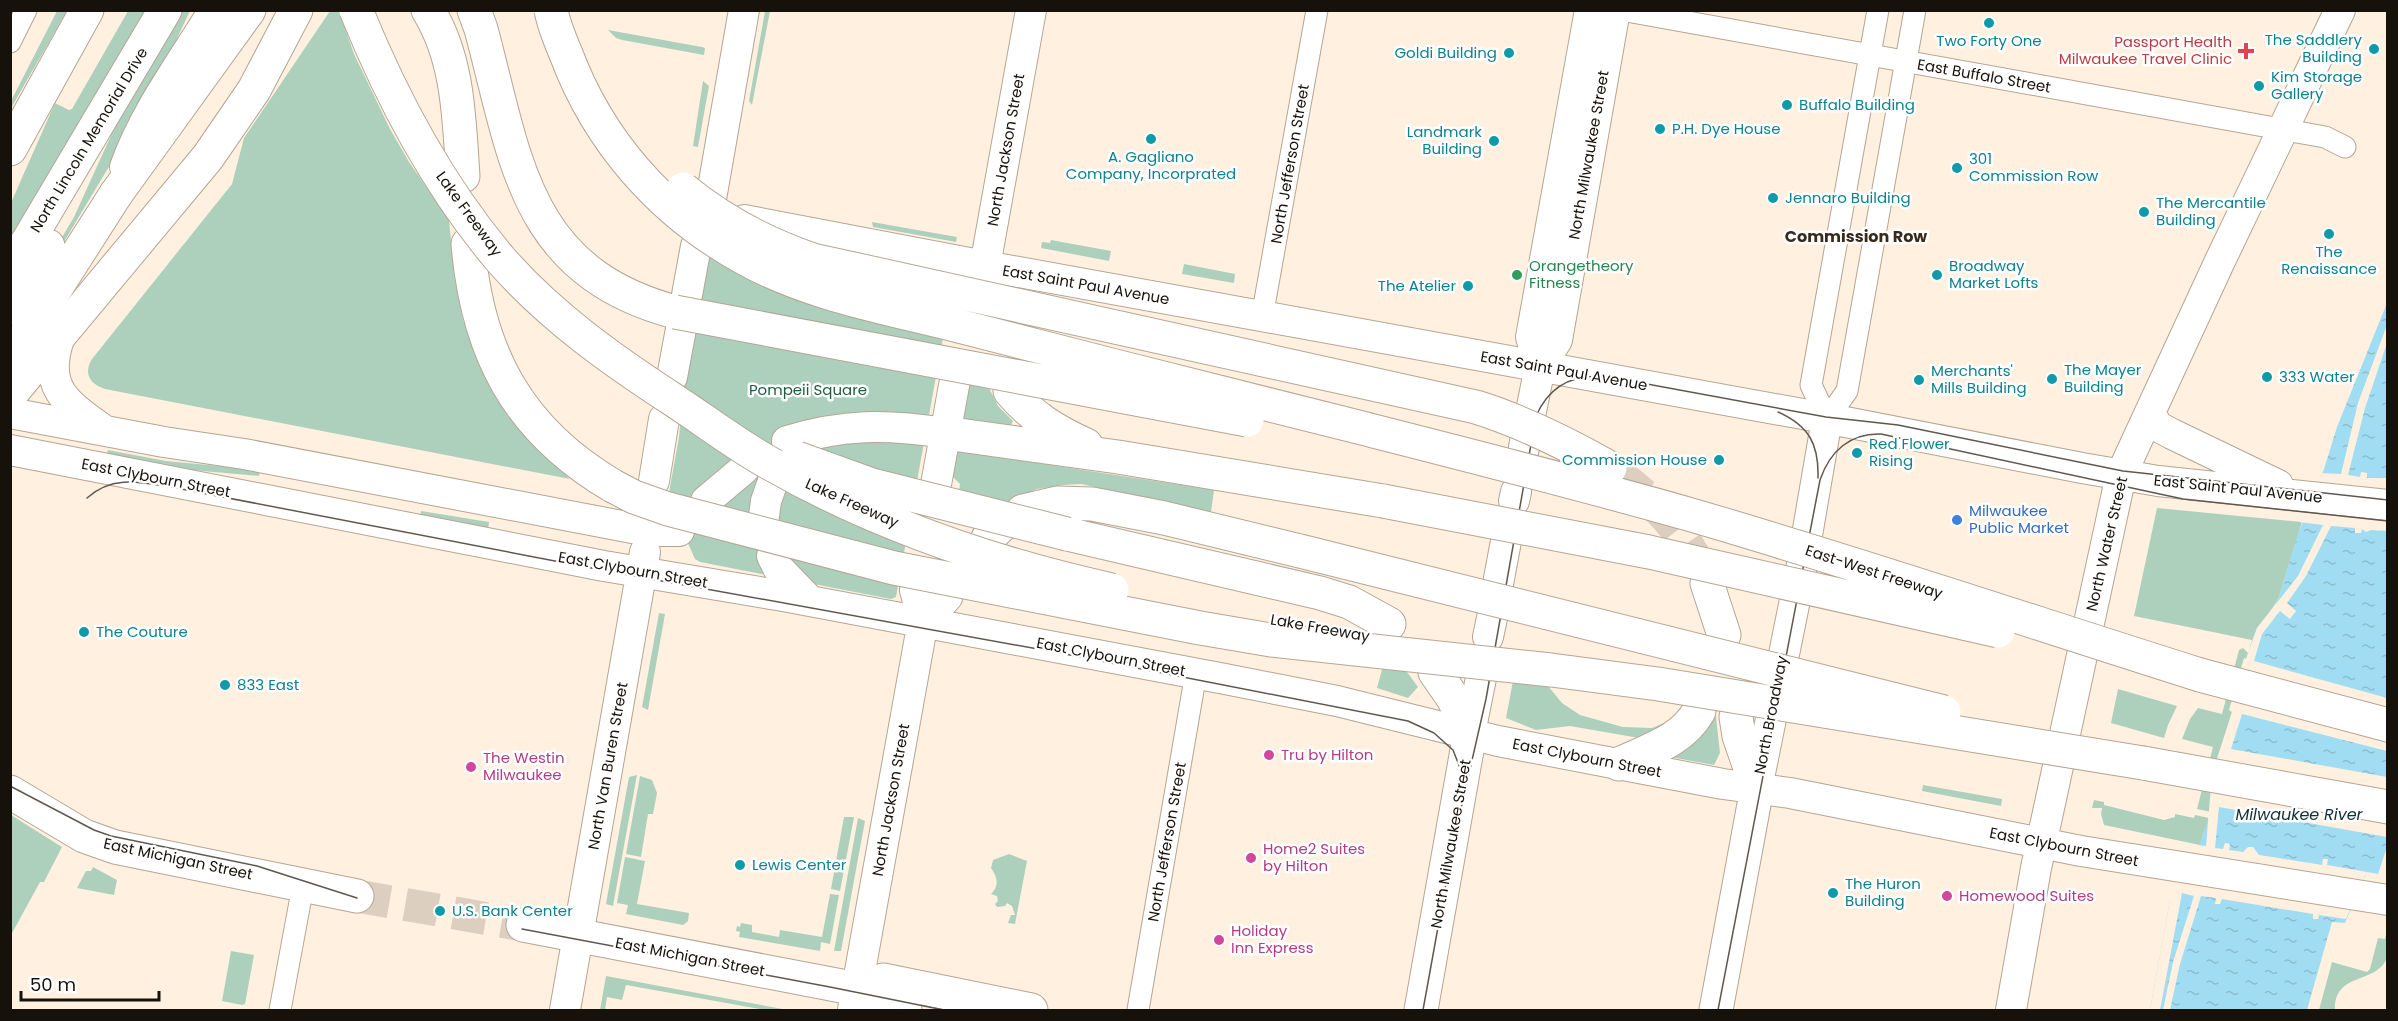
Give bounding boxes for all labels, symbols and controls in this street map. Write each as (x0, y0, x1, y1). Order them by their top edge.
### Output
marker: Two Forty One (1982, 16, 1996, 30)
place label: The Saddlery Building (2265, 29, 2363, 67)
place label: Two Forty One (1936, 30, 2042, 51)
place label: Passport Health Milwaukee Travel Clinic (2059, 31, 2232, 69)
place label: Goldi Building (1394, 42, 1497, 63)
marker: Passport Health Milwaukee Travel Clinic (2237, 42, 2255, 60)
marker: The Saddlery Building (2367, 42, 2381, 56)
street label: North Lincoln Memorial Drive (25, 43, 152, 236)
marker: Goldi Building (1502, 46, 1516, 60)
street label: East Buffalo Street (1916, 53, 2052, 98)
place label: Kim Storage Gallery (2271, 66, 2362, 104)
street label: North Milwaukee Street (1563, 69, 1614, 241)
street label: North Jackson Street (982, 72, 1029, 228)
marker: Kim Storage Gallery (2252, 79, 2266, 93)
street label: North Jefferson Street (1265, 82, 1314, 245)
place label: Buffalo Building (1799, 94, 1915, 115)
marker: Buffalo Building (1780, 98, 1794, 112)
place label: P.H. Dye House (1672, 118, 1780, 139)
place label: Landmark Building (1407, 121, 1482, 159)
marker: P.H. Dye House (1653, 122, 1667, 136)
marker: A. Gagliano Company, Incorprated (1144, 132, 1158, 146)
marker: Landmark Building (1487, 134, 1501, 148)
place label: A. Gagliano Company, Incorprated (1066, 146, 1236, 184)
place label: 301 Commission Row (1969, 148, 2099, 186)
marker: 301 Commission Row (1950, 161, 1964, 175)
street label: Lake Freeway (431, 167, 508, 261)
place label: Jennaro Building (1785, 187, 1911, 208)
marker: Jennaro Building (1766, 191, 1780, 205)
place label: The Mercantile Building (2156, 192, 2266, 230)
marker: The Mercantile Building (2137, 205, 2151, 219)
district label: Commission Row (1785, 225, 1927, 248)
marker: The Renaissance (2322, 227, 2336, 241)
place label: The Renaissance (2281, 241, 2377, 279)
place label: Orangetheory Fitness (1529, 255, 1634, 293)
place label: Broadway Market Lofts (1949, 255, 2039, 293)
street label: East Saint Paul Avenue (1001, 259, 1171, 310)
marker: Orangetheory Fitness (1510, 268, 1524, 282)
marker: Broadway Market Lofts (1930, 268, 1944, 282)
place label: The Atelier (1378, 275, 1456, 296)
marker: The Atelier (1461, 279, 1475, 293)
street label: East Saint Paul Avenue (1479, 345, 1649, 396)
place label: The Mayer Building (2064, 359, 2142, 397)
place label: Merchants' Mills Building (1931, 360, 2027, 398)
place label: 333 Water (2279, 366, 2355, 387)
marker: 333 Water (2260, 370, 2274, 384)
marker: The Mayer Building (2045, 372, 2059, 386)
marker: Merchants' Mills Building (1912, 373, 1926, 387)
park label: Pompeii Square (749, 379, 867, 400)
place label: Red Flower Rising (1869, 433, 1950, 471)
marker: Red Flower Rising (1850, 446, 1864, 460)
place label: Commission House (1562, 449, 1707, 470)
street label: East Clybourn Street (80, 453, 232, 502)
marker: Commission House (1712, 453, 1726, 467)
street label: East Saint Paul Avenue (2153, 469, 2323, 508)
street label: Lake Freeway (802, 473, 903, 533)
street label: North Water Street (2081, 474, 2132, 613)
place label: Milwaukee Public Market (1969, 500, 2069, 538)
marker: Milwaukee Public Market (1950, 513, 1964, 527)
street label: East-West Freeway (1803, 539, 1946, 604)
street label: East Clybourn Street (557, 546, 709, 593)
street label: Lake Freeway (1269, 608, 1372, 647)
place label: The Couture (96, 621, 188, 642)
marker: The Couture (77, 625, 91, 639)
street label: East Clybourn Street (1035, 632, 1187, 681)
street label: North Broadway (1749, 653, 1792, 776)
place label: 833 East (237, 674, 299, 695)
marker: 833 East (218, 678, 232, 692)
street label: North Van Buren Street (582, 680, 633, 851)
street label: North Jackson Street (867, 722, 914, 878)
street label: East Clybourn Street (1511, 733, 1663, 782)
place label: Tru by Hilton (1281, 744, 1373, 765)
place label: The Westin Milwaukee (483, 747, 565, 785)
marker: Tru by Hilton (1262, 748, 1276, 762)
street label: North Milwaukee Street (1425, 758, 1476, 930)
marker: The Westin Milwaukee (464, 760, 478, 774)
street label: North Jefferson Street (1142, 760, 1191, 923)
water label: Milwaukee River (2235, 803, 2364, 826)
street label: East Clybourn Street (1988, 822, 2140, 871)
street label: East Michigan Street (102, 832, 255, 885)
place label: Home2 Suites by Hilton (1263, 838, 1365, 876)
marker: Home2 Suites by Hilton (1244, 851, 1258, 865)
place label: Lewis Center (752, 854, 847, 875)
marker: Lewis Center (733, 858, 747, 872)
place label: The Huron Building (1845, 873, 1921, 911)
place label: Homewood Suites (1959, 885, 2094, 906)
marker: The Huron Building (1826, 886, 1840, 900)
marker: Homewood Suites (1940, 889, 1954, 903)
place label: U.S. Bank Center (452, 900, 573, 921)
marker: U.S. Bank Center (433, 904, 447, 918)
place label: Holiday Inn Express (1231, 920, 1314, 958)
street label: East Michigan Street (614, 932, 767, 981)
marker: Holiday Inn Express (1212, 933, 1226, 947)
scale bar (21, 964, 159, 1002)
text: 50 m (30, 972, 76, 997)

